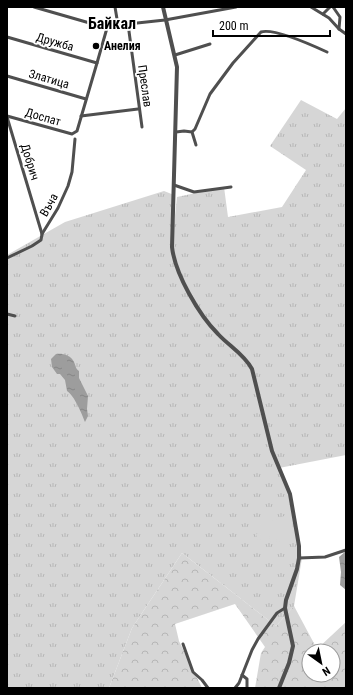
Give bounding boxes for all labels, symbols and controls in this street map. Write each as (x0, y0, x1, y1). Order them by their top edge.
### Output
scale bar (213, 12, 330, 38)
district label: Байкал (88, 14, 136, 33)
text: 200 m (219, 19, 249, 33)
street label: Дружба (35, 30, 76, 54)
place label: Анелия (104, 39, 141, 53)
marker: Анелия (91, 41, 101, 51)
street label: Преслав (135, 64, 155, 108)
street label: Златица (27, 67, 71, 91)
street label: Доспат (24, 105, 62, 129)
street label: Добрич (18, 142, 42, 182)
street label: Въча (37, 191, 61, 219)
north arrow (301, 643, 341, 683)
text: N (320, 664, 333, 678)

